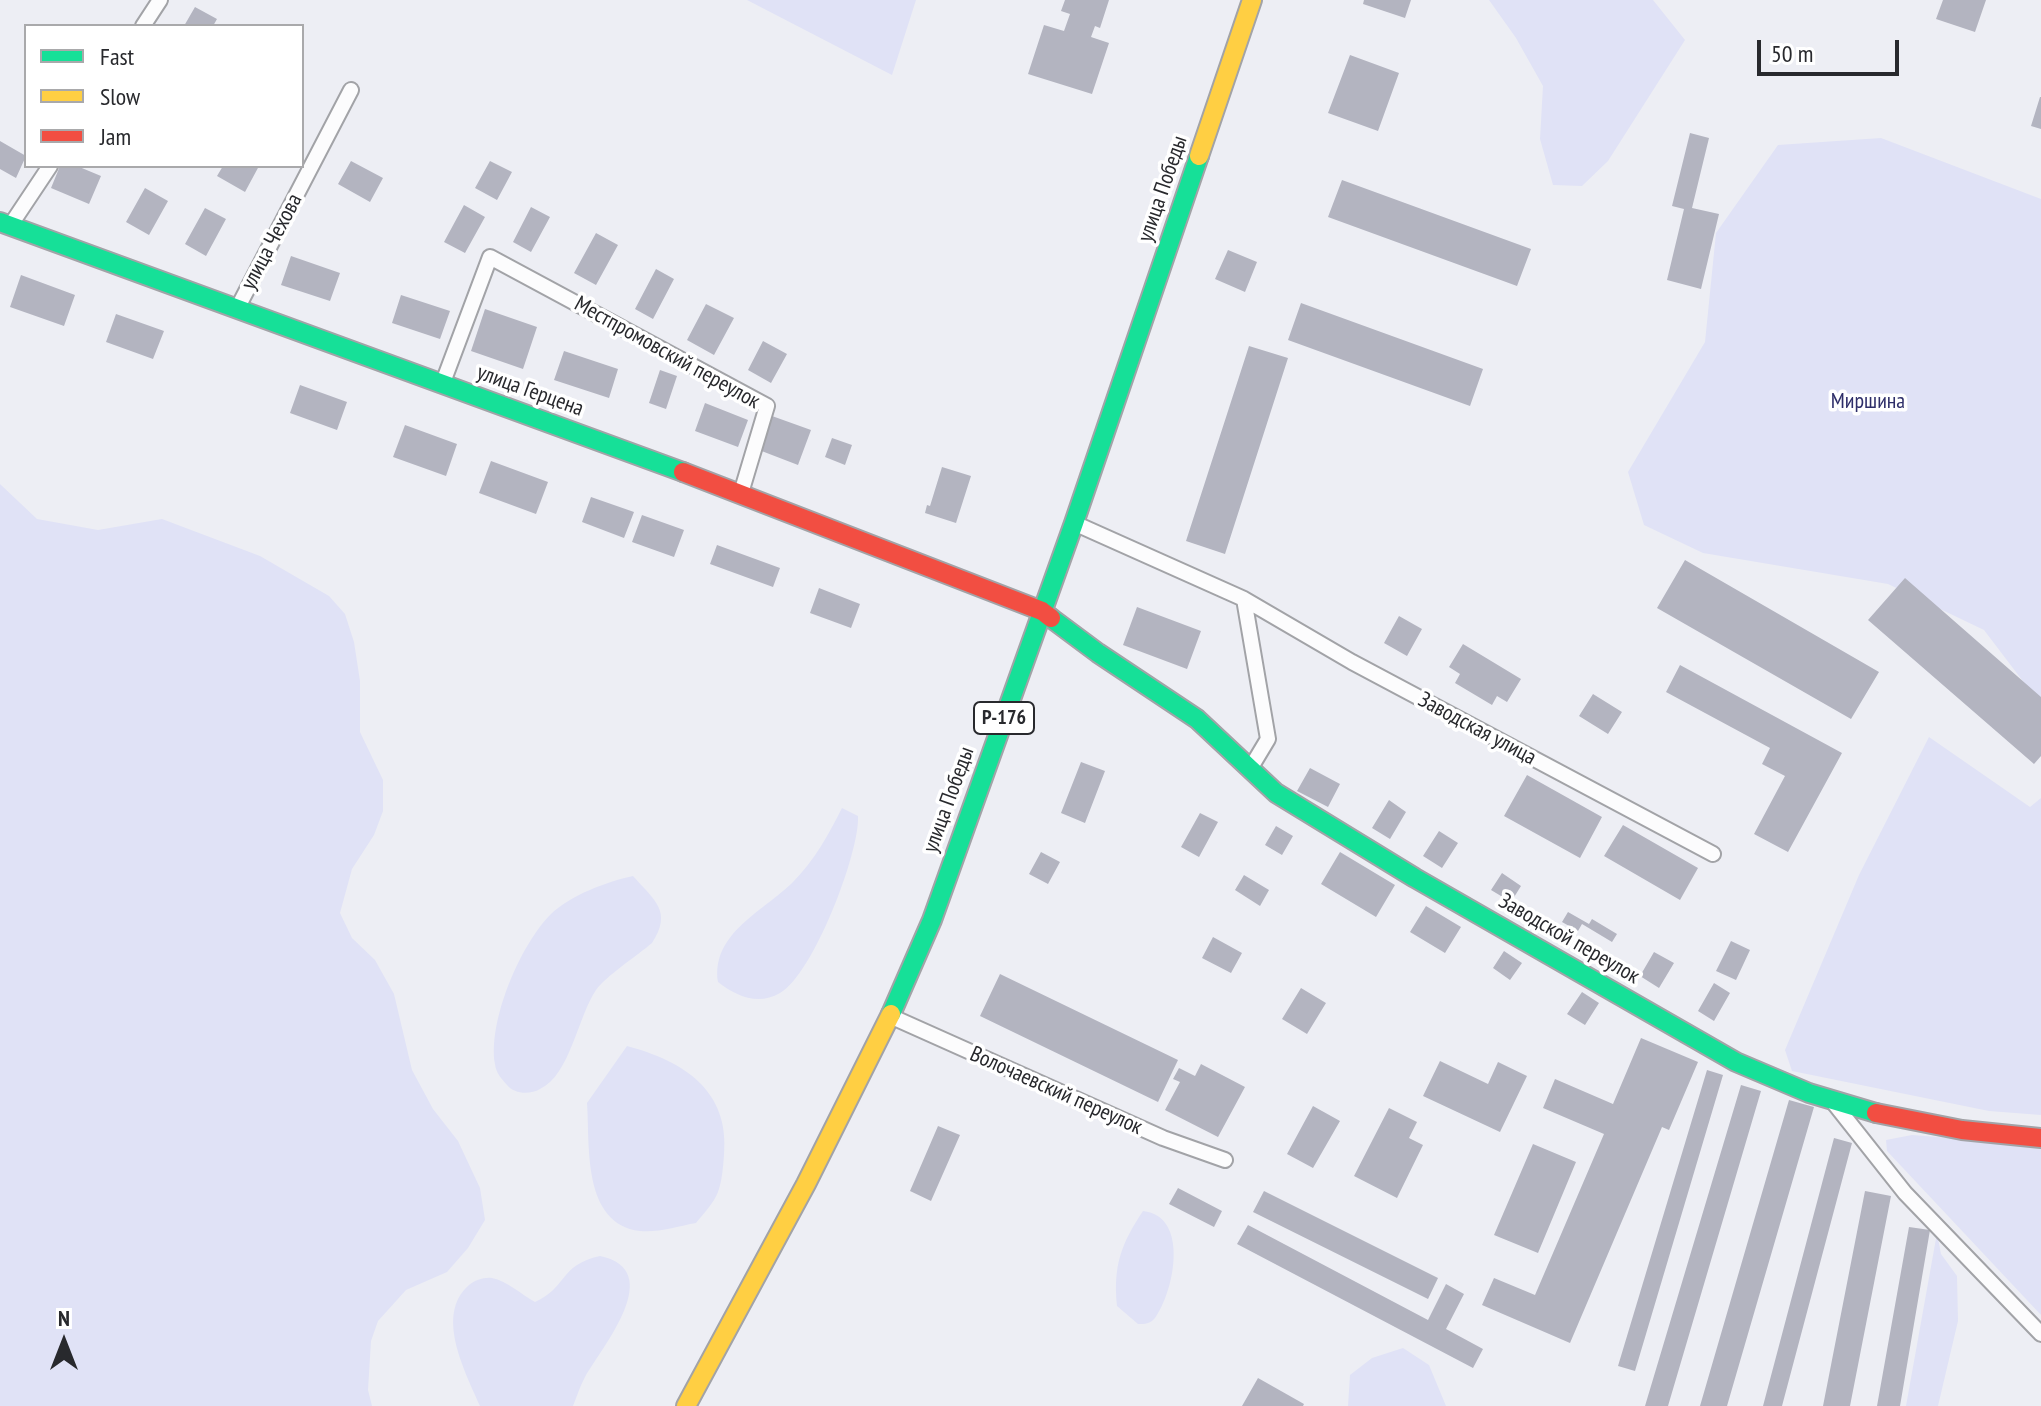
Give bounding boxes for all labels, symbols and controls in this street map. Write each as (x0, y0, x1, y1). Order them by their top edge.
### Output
legend (24, 24, 304, 168)
scale bar (1761, 24, 1903, 74)
text: 50 m (1771, 38, 1813, 69)
text: Fast (100, 41, 134, 72)
text: Slow (100, 81, 140, 112)
text: Jam (100, 121, 131, 152)
street label: улица Победы (1133, 132, 1193, 246)
street label: улица Чехова (236, 189, 308, 295)
street label: Местпромовский переулок (570, 291, 764, 415)
street label: улица Герцена (473, 360, 587, 422)
park label: Миршина (1831, 389, 1905, 415)
street label: Заводская улица (1413, 687, 1541, 771)
road number: Р-176 (974, 702, 1034, 734)
street label: улица Победы (918, 744, 980, 856)
street label: Заводской переулок (1494, 888, 1644, 990)
street label: Волочаевский переулок (966, 1041, 1146, 1141)
north arrow (24, 1302, 104, 1382)
text: N (58, 1304, 70, 1332)

